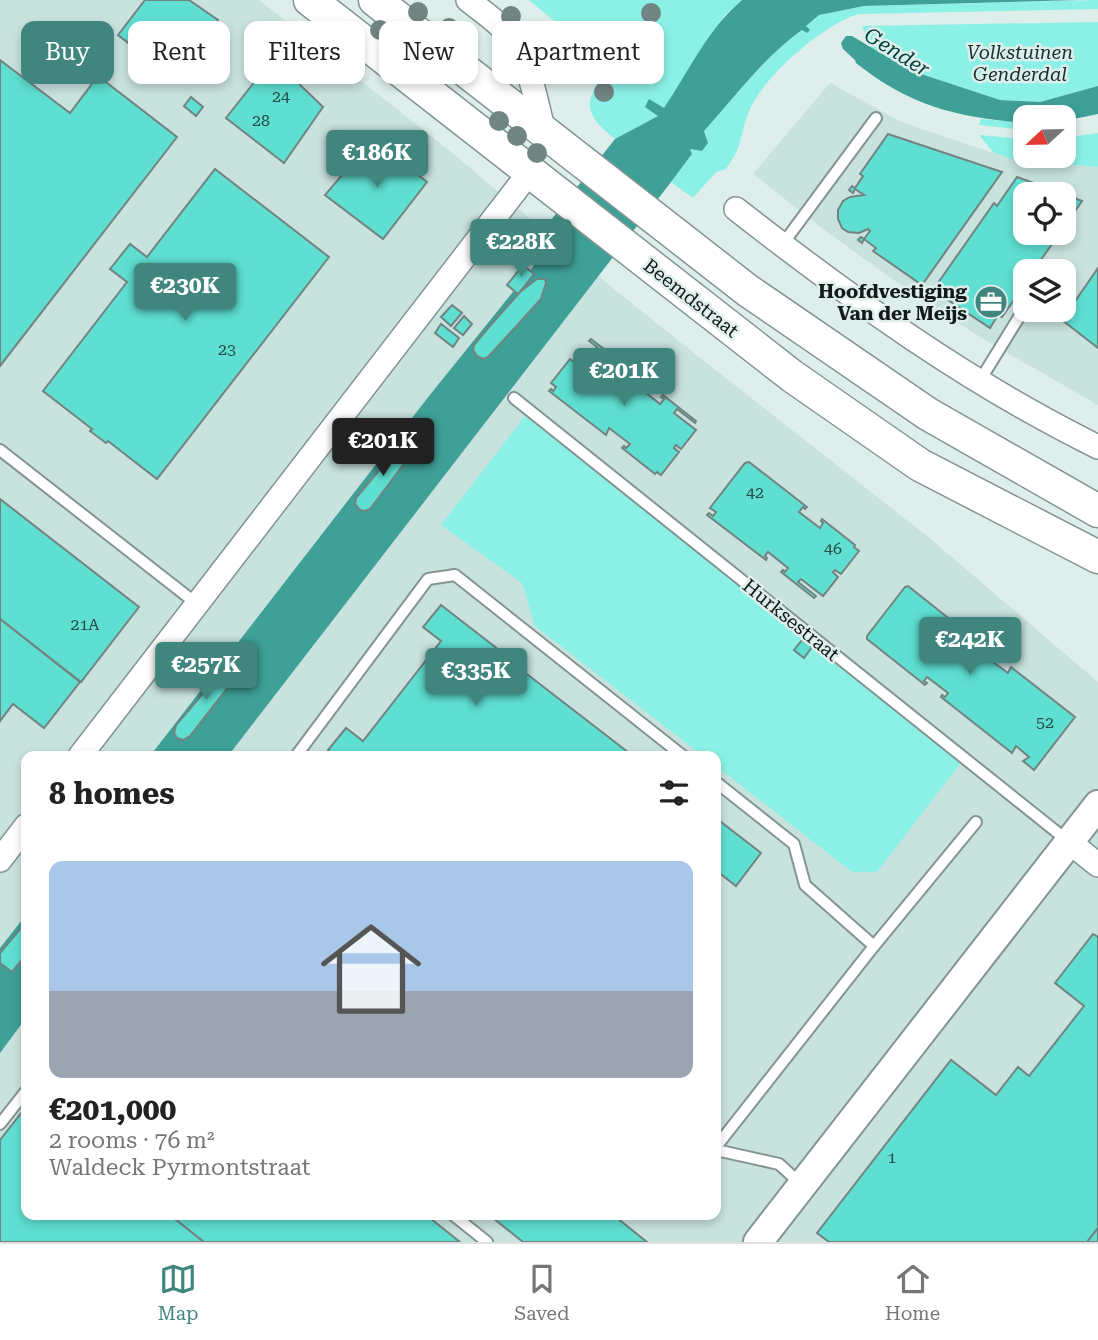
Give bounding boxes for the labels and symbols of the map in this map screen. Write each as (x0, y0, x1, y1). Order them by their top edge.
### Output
water label: Gender (860, 23, 934, 82)
park label: Volkstuinen Genderdal (967, 41, 1073, 86)
house number: 24 (272, 87, 290, 106)
north arrow (1013, 105, 1076, 168)
house number: 28 (252, 111, 270, 130)
pin: €186K (328, 130, 426, 190)
pin: €228K (472, 219, 570, 279)
street label: Beemdstraat (639, 254, 743, 342)
pin: €230K (136, 264, 234, 323)
place label: Hoofdvestiging Van der Meijs (818, 280, 967, 325)
office icon: Hoofdvestiging Van der Meijs (972, 283, 1010, 321)
house number: 23 (218, 340, 236, 359)
pin: €201K (575, 348, 673, 408)
pin: €201K (334, 419, 432, 478)
house number: 42 (746, 483, 764, 502)
house number: 46 (824, 539, 842, 558)
street label: Hurksestraat (738, 574, 844, 666)
house number: 21A (70, 615, 100, 634)
pin: €242K (921, 618, 1019, 677)
pin: €257K (157, 642, 255, 702)
pin: €335K (427, 648, 525, 708)
house number: 52 (1036, 713, 1054, 732)
house number: 1 (888, 1148, 897, 1167)

